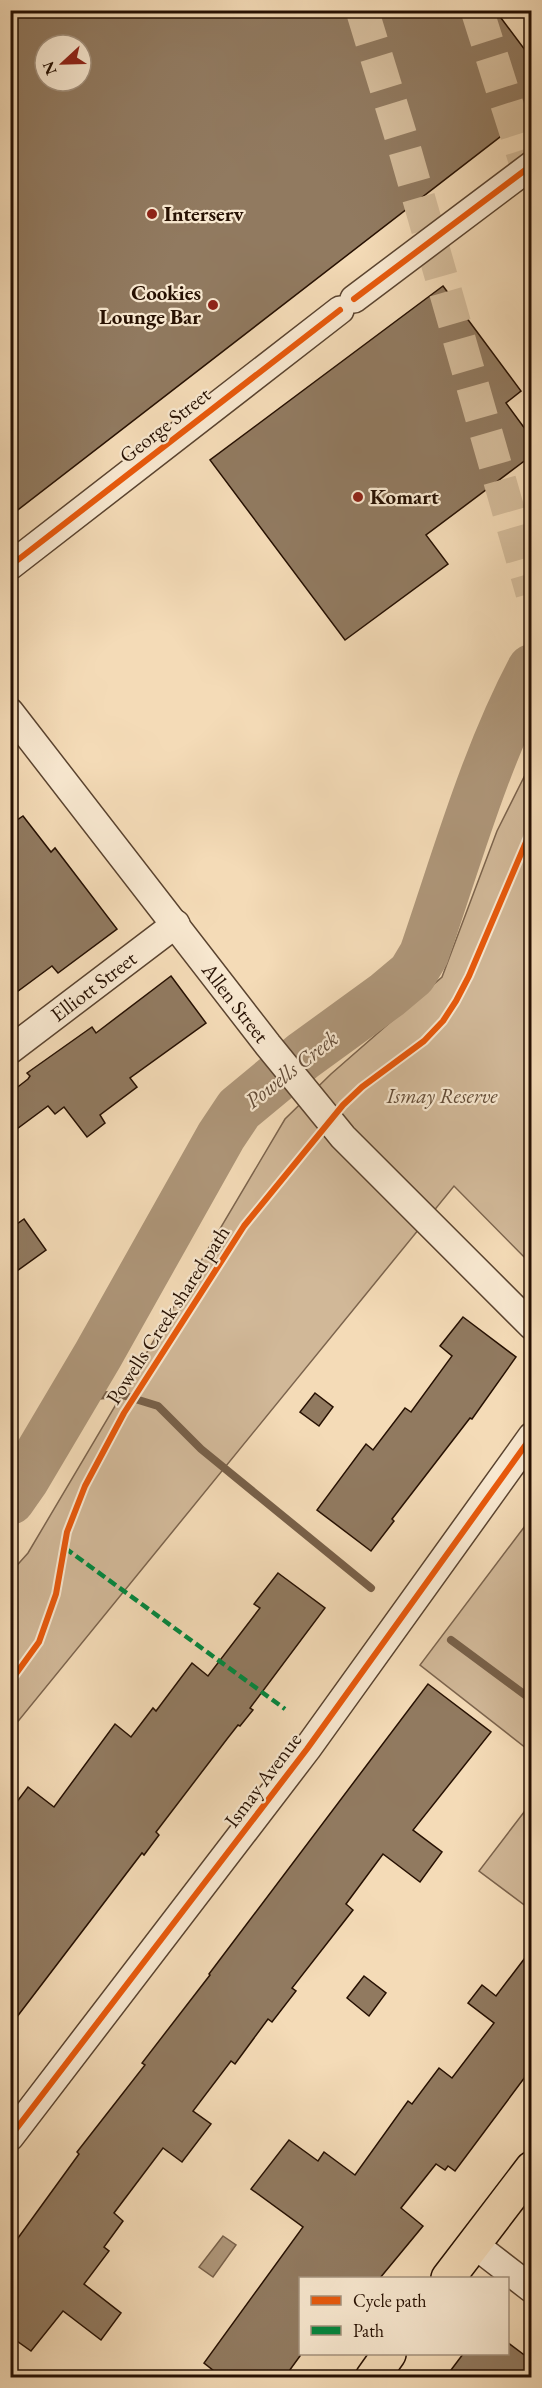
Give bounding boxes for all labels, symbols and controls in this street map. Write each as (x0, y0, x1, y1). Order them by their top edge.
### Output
north arrow (33, 33, 93, 93)
text: N (37, 58, 62, 78)
place label: Interserv (164, 200, 245, 227)
marker: Interserv (145, 207, 159, 221)
place label: Cookies Lounge Bar (99, 279, 201, 330)
marker: Cookies Lounge Bar (206, 298, 220, 312)
street label: George Street (114, 380, 216, 469)
place label: Komart (370, 483, 439, 510)
marker: Komart (351, 490, 365, 504)
street label: Elliott Street (45, 945, 142, 1027)
street label: Allen Street (196, 956, 276, 1048)
water label: Powells Creek (239, 1024, 344, 1115)
park label: Ismay Reserve (386, 1082, 498, 1109)
street label: Powells Creek shared path (100, 1220, 236, 1409)
street label: Ismay Avenue (218, 1727, 307, 1833)
legend (299, 2277, 509, 2355)
text: Cycle path (353, 2289, 427, 2312)
text: Path (353, 2319, 384, 2342)

